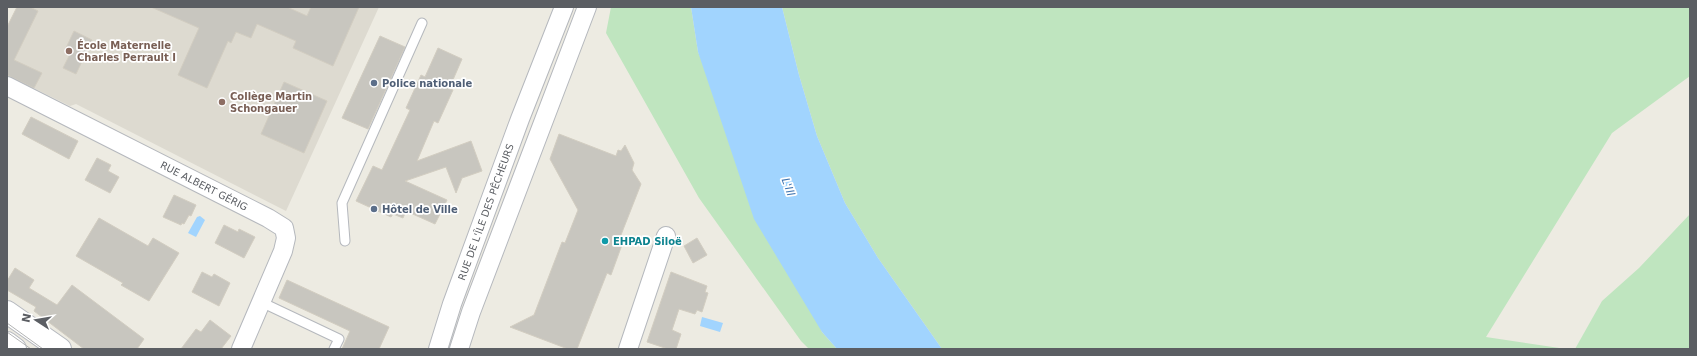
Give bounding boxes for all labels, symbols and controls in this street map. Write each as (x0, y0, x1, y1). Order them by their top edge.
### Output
place label: École Maternelle Charles Perrault I (77, 39, 176, 63)
marker: École Maternelle Charles Perrault I (64, 46, 74, 56)
marker: Police nationale (369, 78, 379, 88)
place label: Police nationale (382, 78, 472, 89)
place label: Collège Martin Schongauer (230, 91, 312, 114)
marker: Collège Martin Schongauer (217, 97, 227, 107)
street label: RUE DE L'ÎLE DES PÊCHEURS (455, 142, 516, 282)
street label: RUE ALBERT GÉRIG (158, 158, 250, 213)
water label: L'Ill (779, 176, 797, 198)
marker: Hôtel de Ville (369, 204, 379, 214)
place label: Hôtel de Ville (382, 204, 458, 215)
marker: EHPAD Siloë (600, 236, 610, 246)
place label: EHPAD Siloë (613, 236, 682, 247)
north arrow (16, 300, 56, 340)
text: N (19, 312, 34, 324)

